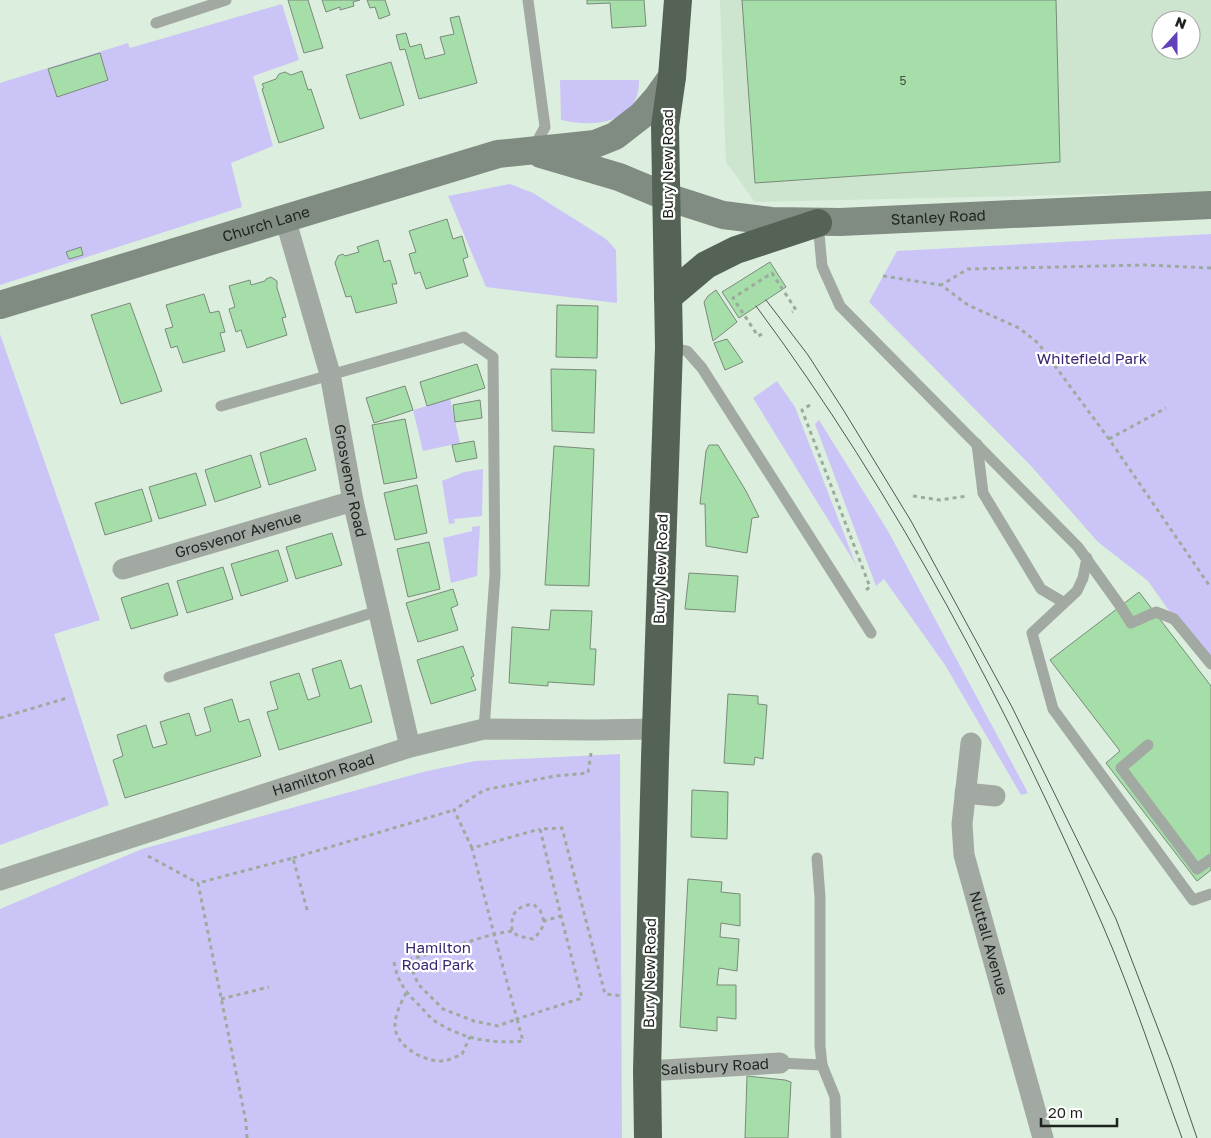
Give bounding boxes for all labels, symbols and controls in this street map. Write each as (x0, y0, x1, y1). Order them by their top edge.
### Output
north arrow (1151, 10, 1201, 60)
text: N (1173, 13, 1189, 32)
house number: 5 (900, 73, 907, 88)
street label: Bury New Road (658, 109, 676, 219)
street label: Church Lane (220, 202, 312, 245)
street label: Stanley Road (890, 205, 986, 228)
park label: Whitefield Park (1037, 349, 1148, 367)
street label: Grosvenor Road (331, 423, 371, 539)
street label: Grosvenor Avenue (172, 507, 303, 561)
street label: Bury New Road (649, 514, 671, 624)
street label: Hamilton Road (270, 749, 377, 799)
street label: Nuttall Avenue (966, 889, 1013, 997)
street label: Bury New Road (639, 918, 659, 1028)
park label: Hamilton Road Park (402, 938, 475, 973)
street label: Salisbury Road (660, 1054, 770, 1078)
scale bar (1041, 1096, 1117, 1128)
text: 20 m (1048, 1103, 1083, 1121)

